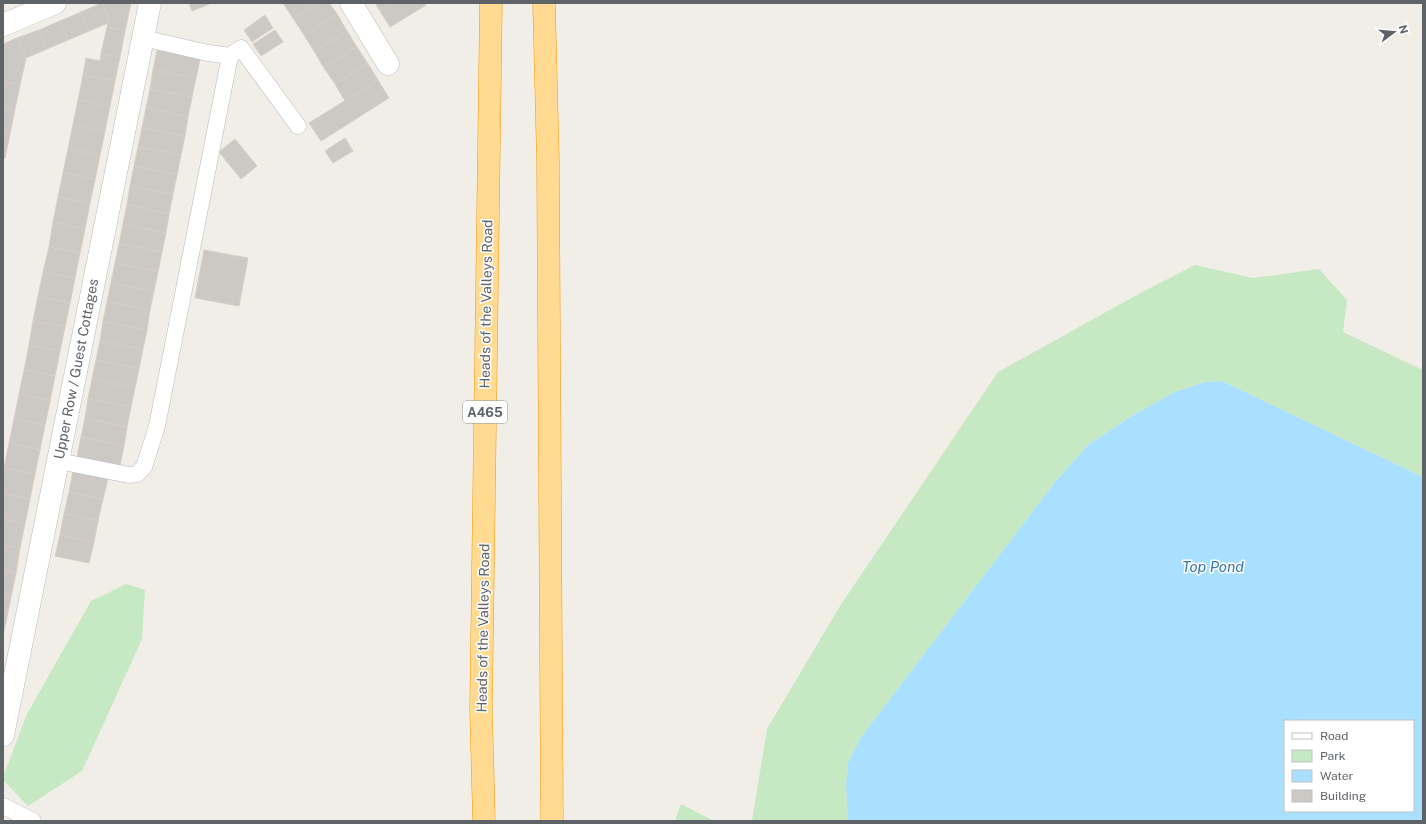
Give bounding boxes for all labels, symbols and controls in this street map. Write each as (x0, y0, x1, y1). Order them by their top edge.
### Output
north arrow (1374, 12, 1414, 52)
text: N (1397, 23, 1411, 35)
street label: Heads of the Valleys Road (477, 219, 495, 389)
street label: Upper Row / Guest Cottages (51, 277, 101, 461)
road number: A465 (463, 401, 507, 423)
street label: Heads of the Valleys Road (474, 543, 492, 713)
water label: Top Pond (1182, 558, 1244, 575)
legend (1284, 720, 1414, 812)
text: Road (1320, 729, 1348, 743)
text: Park (1320, 749, 1346, 763)
text: Water (1320, 769, 1354, 783)
text: Building (1320, 789, 1366, 803)

